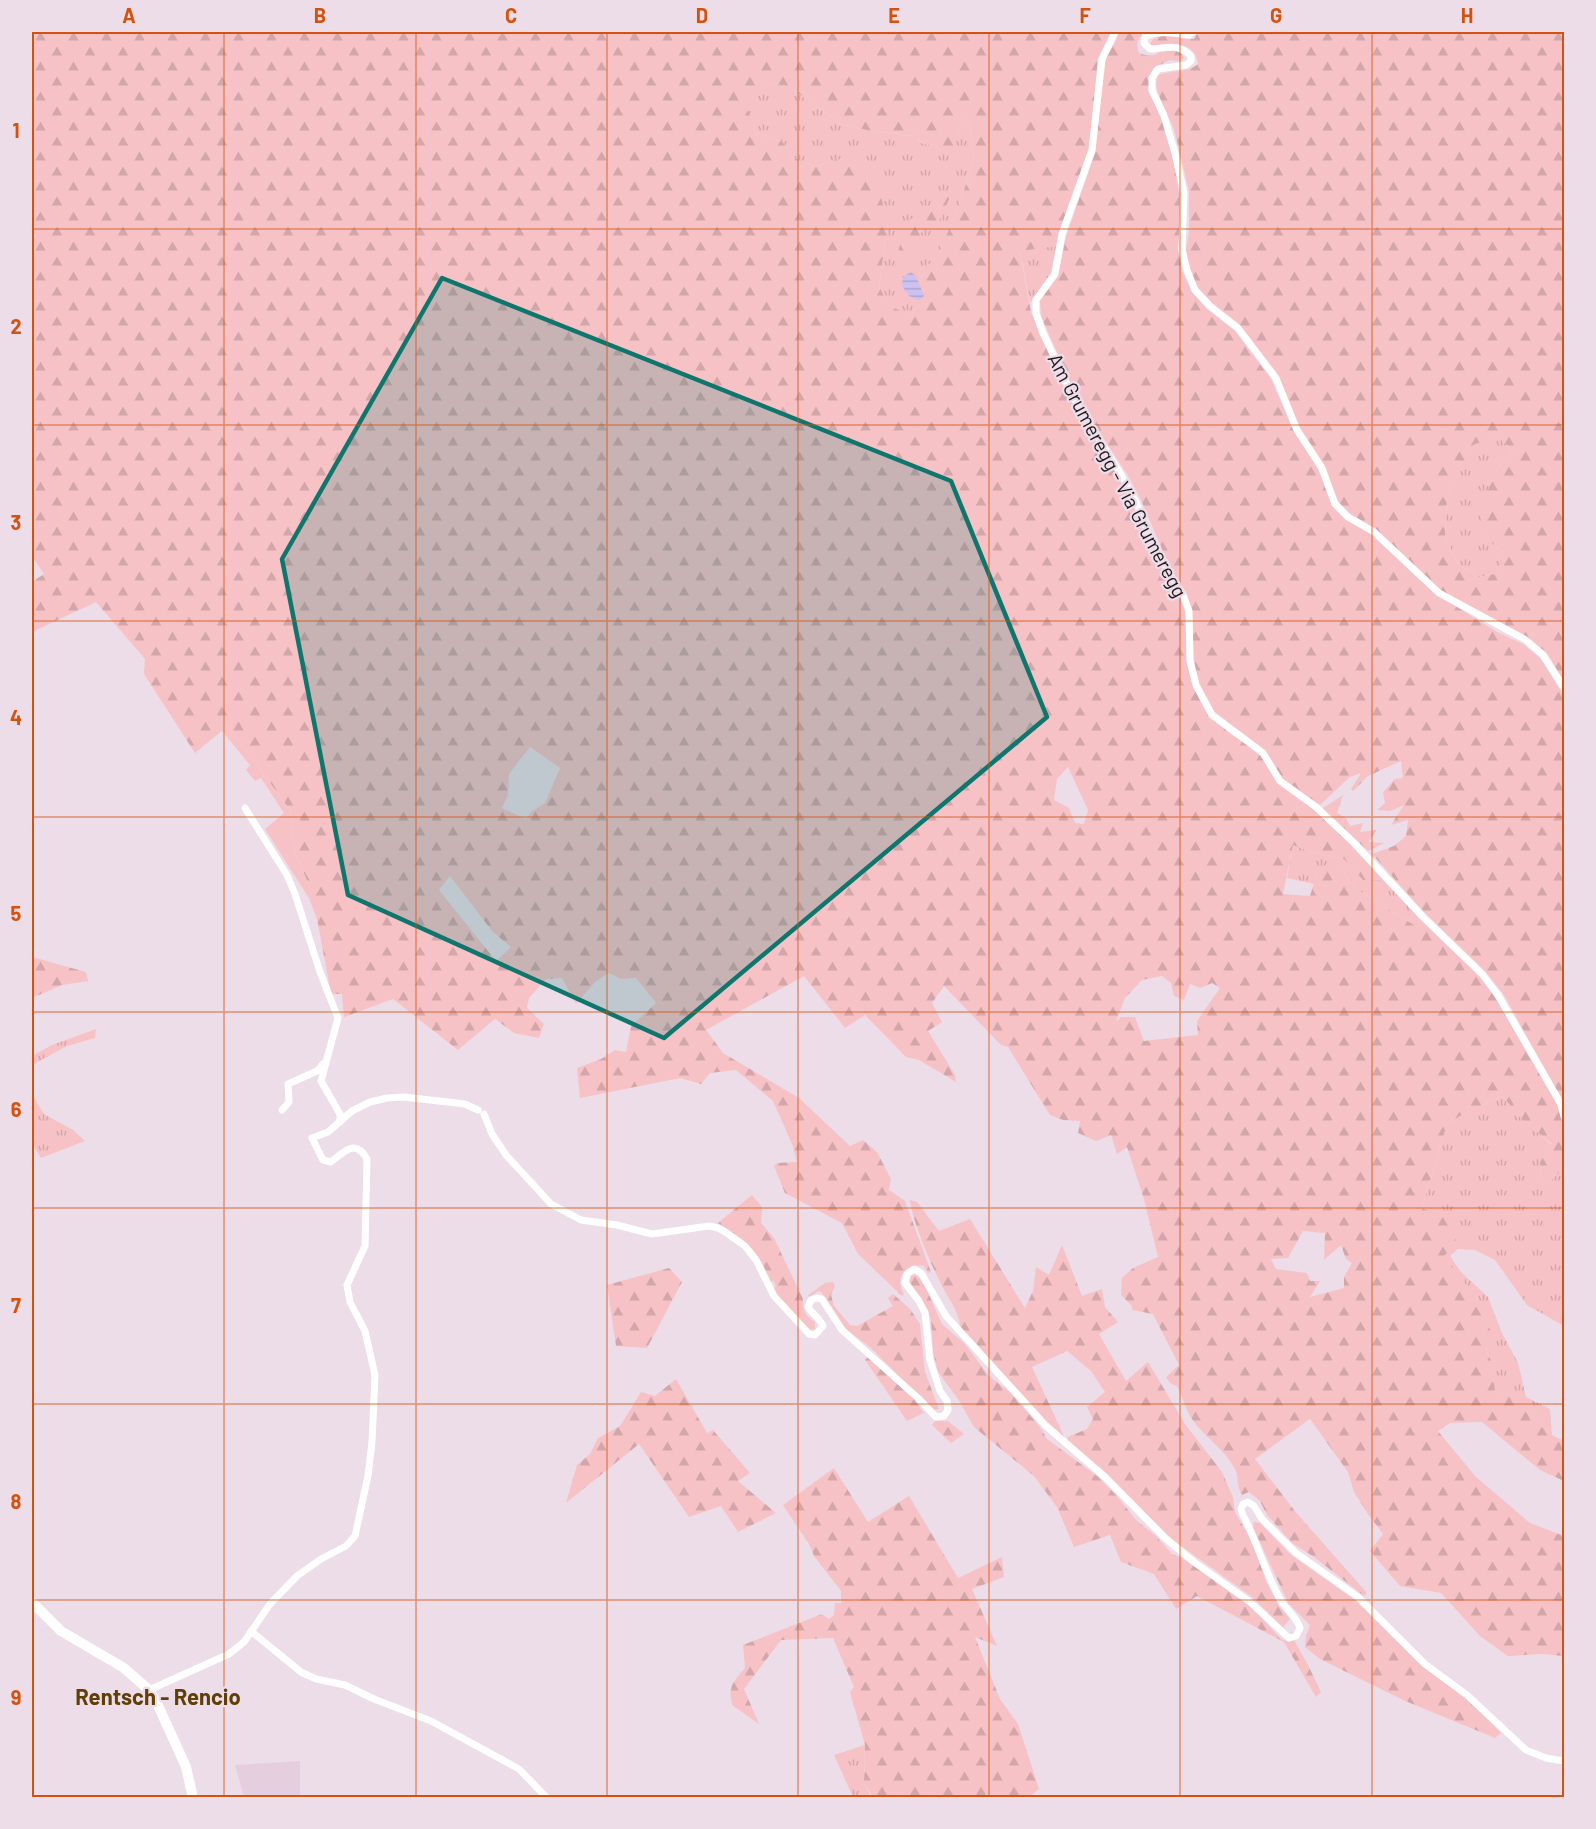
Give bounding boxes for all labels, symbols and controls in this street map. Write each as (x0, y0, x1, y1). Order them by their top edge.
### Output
text: A (122, 3, 136, 27)
text: B (314, 3, 326, 27)
text: C (505, 3, 517, 27)
text: D (696, 3, 708, 27)
text: E (888, 3, 900, 27)
text: F (1079, 3, 1091, 27)
text: G (1270, 3, 1282, 27)
text: H (1461, 3, 1473, 27)
text: 1 (12, 118, 20, 142)
text: 2 (10, 314, 22, 338)
street label: Am Grumeregg - Via Grumeregg (1043, 349, 1193, 601)
text: 3 (11, 510, 21, 534)
text: 4 (10, 705, 22, 729)
text: 5 (11, 901, 22, 925)
text: 6 (11, 1097, 22, 1121)
text: 7 (11, 1293, 21, 1317)
text: 8 (11, 1489, 22, 1513)
district label: Rentsch - Rencio (75, 1683, 241, 1709)
text: 9 (11, 1685, 21, 1709)

